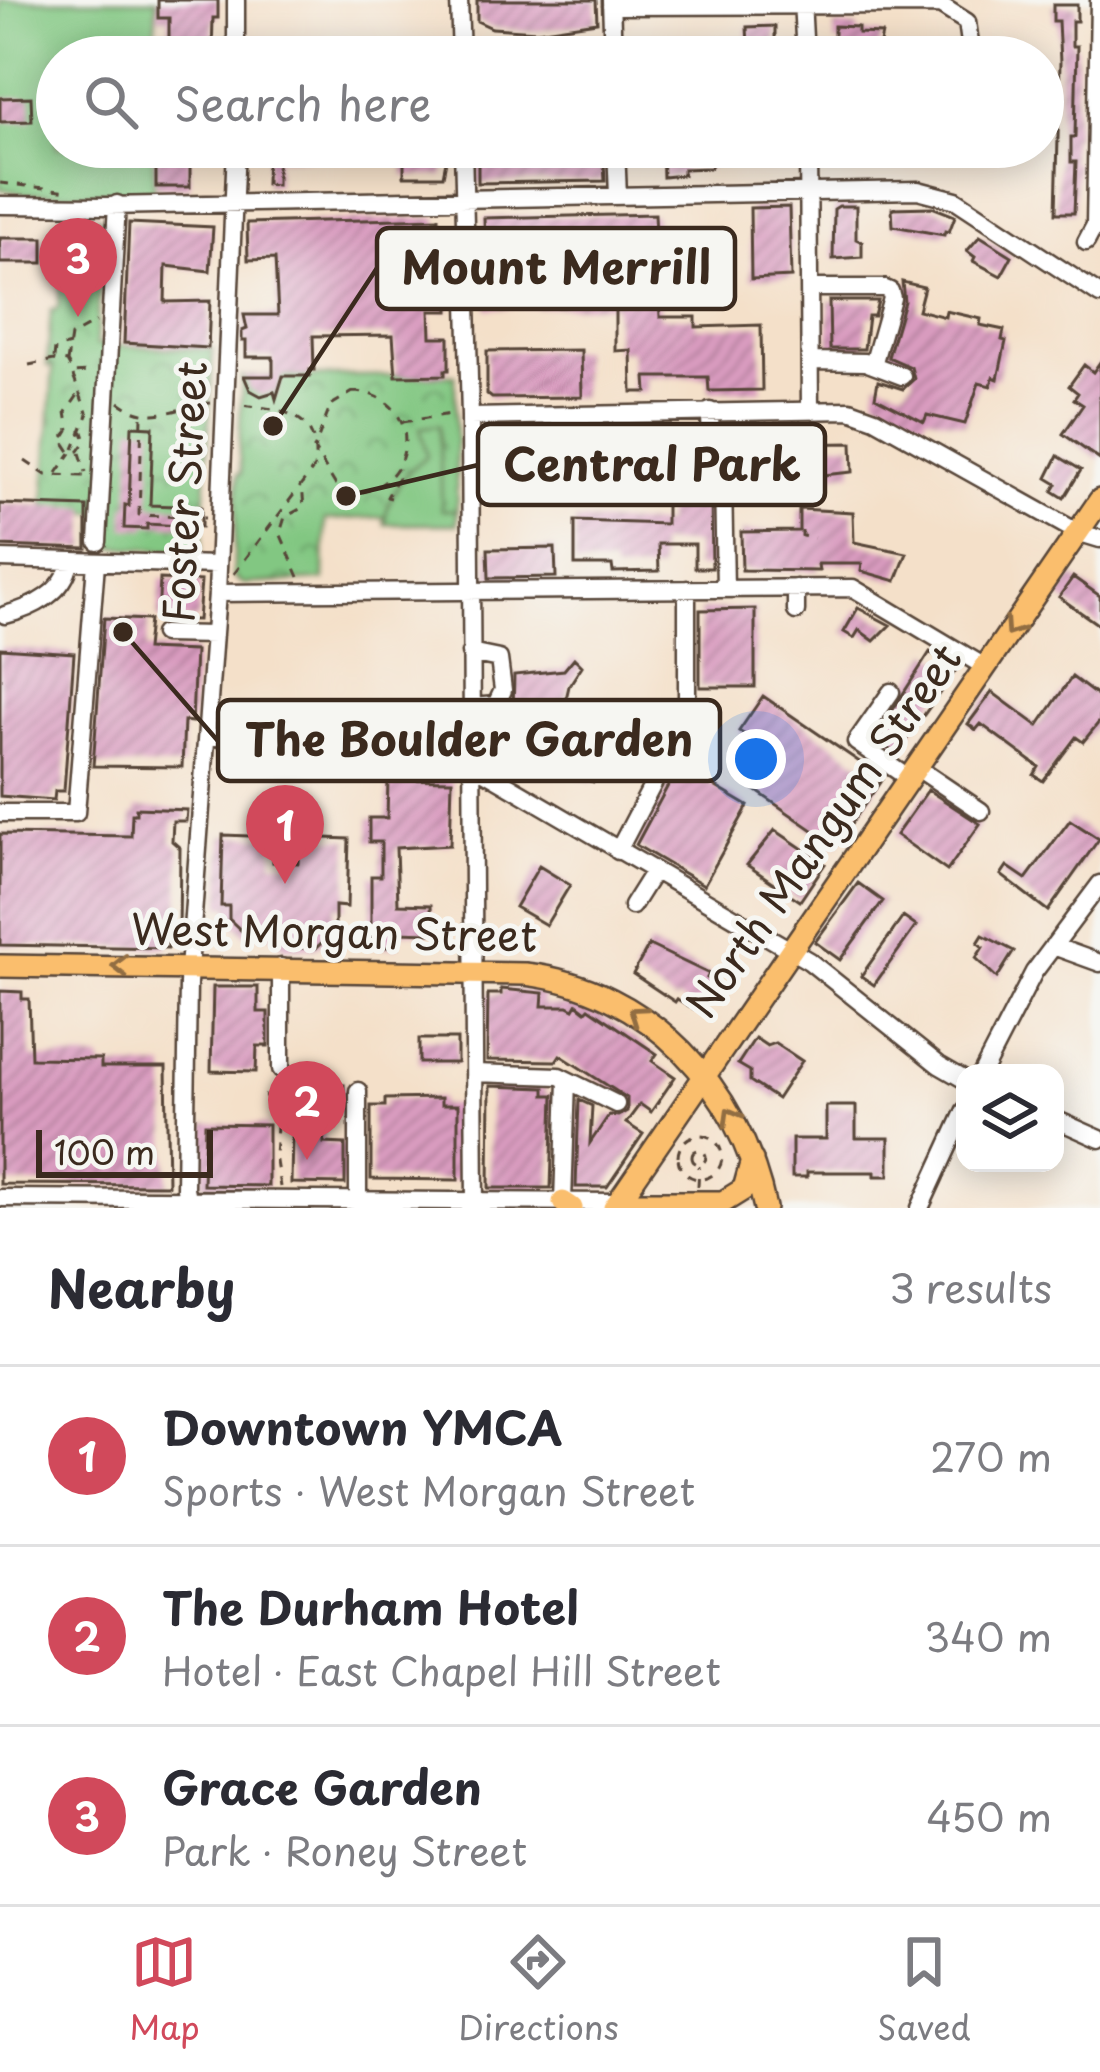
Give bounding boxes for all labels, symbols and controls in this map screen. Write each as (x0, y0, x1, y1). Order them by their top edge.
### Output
search box (36, 36, 1064, 168)
text: Search here (174, 68, 431, 136)
icon: search (78, 69, 144, 135)
pin: 3 (39, 218, 117, 317)
callout: Mount Merrill (377, 228, 735, 309)
text: Mount Merrill (401, 231, 711, 299)
street label: Foster Street (144, 359, 221, 624)
callout: Central Park (478, 424, 825, 505)
text: Central Park (503, 428, 801, 496)
one-way arrow (1004, 615, 1026, 637)
street label: North Mangum Street (669, 630, 975, 1030)
callout: The Boulder Garden (218, 700, 720, 781)
text: The Boulder Garden (245, 703, 693, 771)
your location (726, 729, 786, 789)
pin: 1 (246, 785, 324, 884)
street label: West Morgan Street (130, 895, 538, 966)
one-way arrow (110, 953, 128, 979)
one-way arrow (628, 1006, 650, 1028)
pin: 2 (268, 1061, 346, 1160)
map controls (956, 1064, 1064, 1172)
button: layers (956, 1064, 1064, 1172)
one-way arrow (722, 1107, 745, 1128)
scale bar (36, 1124, 213, 1177)
text: 100 m (54, 1126, 155, 1176)
text: Nearby (48, 1248, 235, 1325)
text: 3 results (889, 1257, 1052, 1316)
text: Downtown YMCA (162, 1392, 562, 1460)
text: 1 (78, 1426, 96, 1485)
text: 270 m (930, 1426, 1052, 1485)
text: Sports · West Morgan Street (162, 1460, 695, 1519)
text: The Durham Hotel (162, 1572, 579, 1640)
text: 2 (73, 1606, 101, 1665)
text: 340 m (924, 1606, 1052, 1665)
text: Hotel · East Chapel Hill Street (162, 1640, 721, 1699)
text: Grace Garden (162, 1752, 482, 1820)
text: 3 (74, 1786, 100, 1845)
text: 450 m (926, 1786, 1052, 1845)
text: Park · Roney Street (162, 1820, 527, 1879)
tab: Map (129, 1929, 200, 2051)
tab: Directions (458, 1929, 619, 2051)
tab: Saved (877, 1929, 971, 2051)

